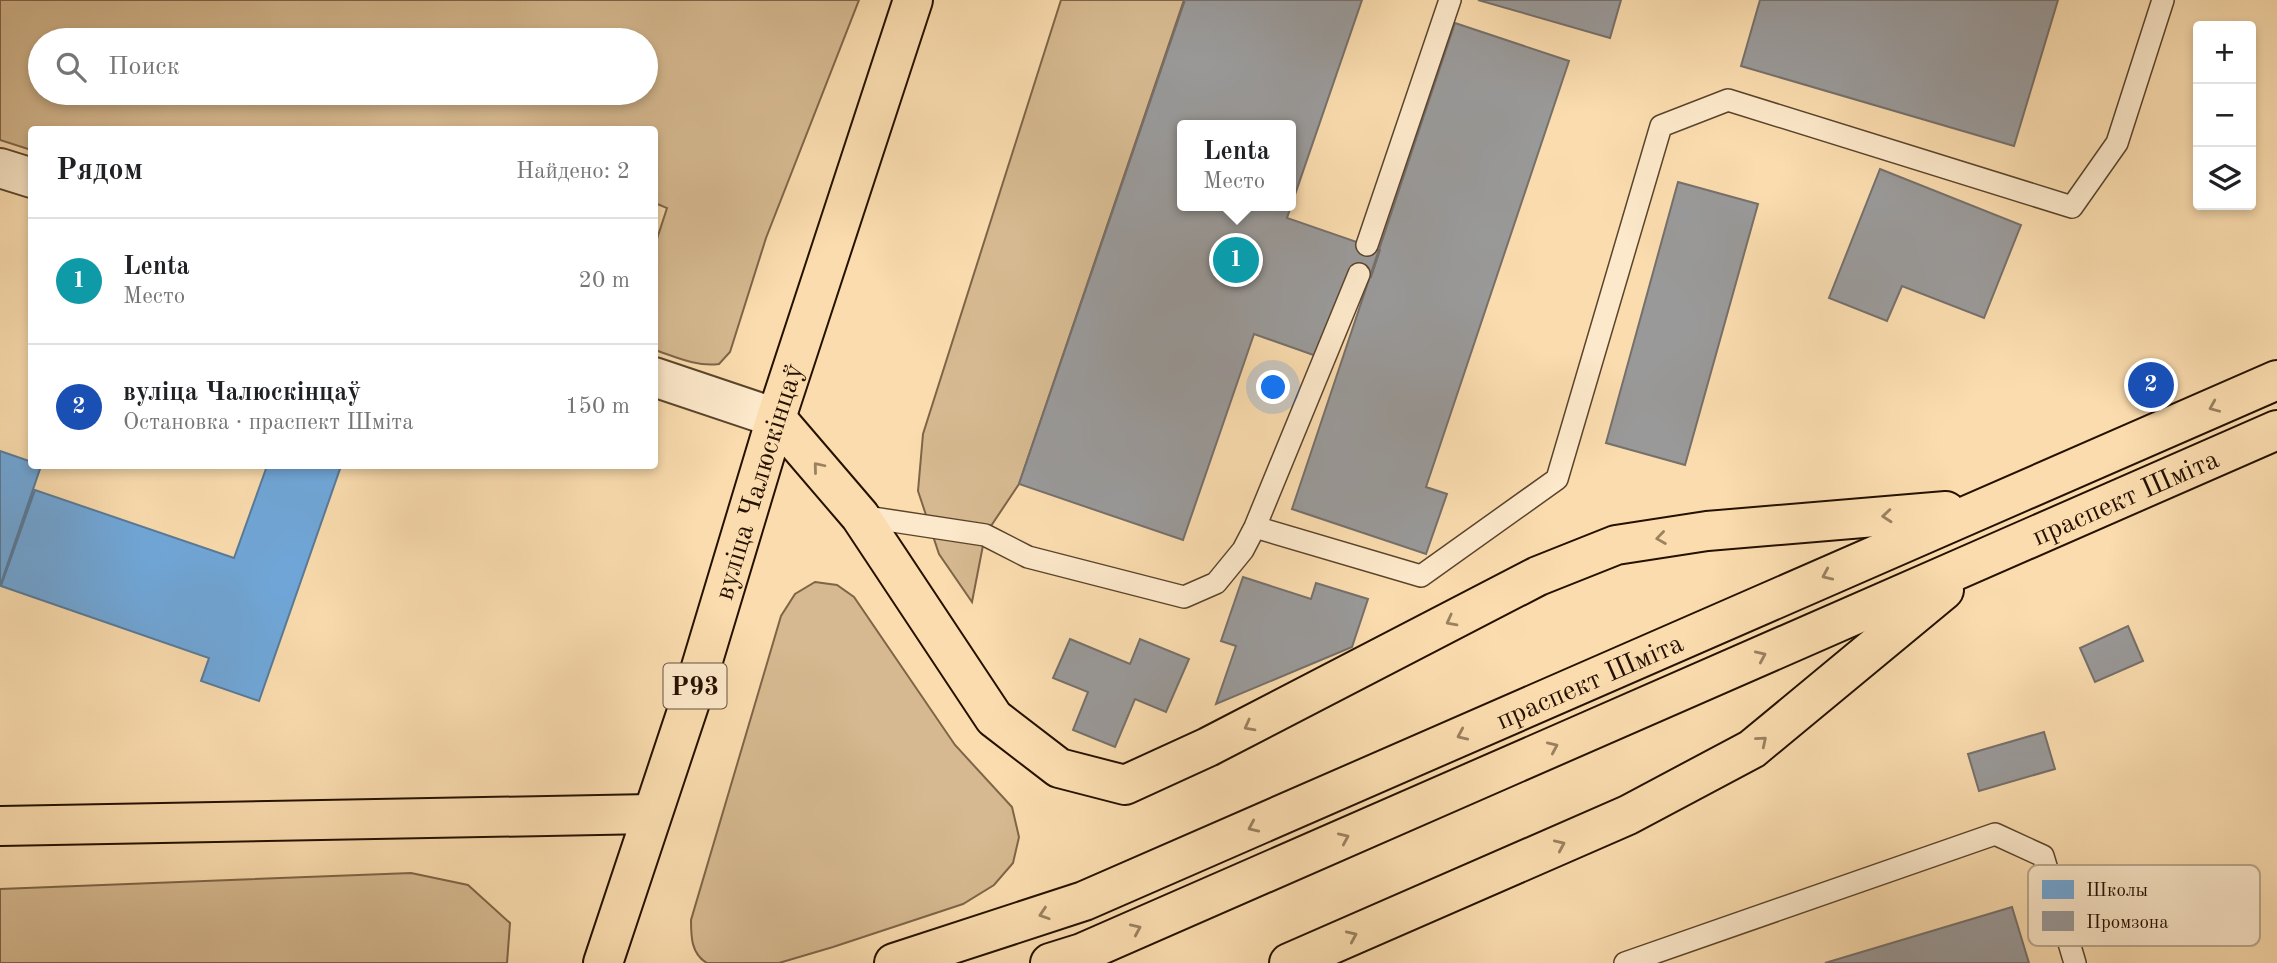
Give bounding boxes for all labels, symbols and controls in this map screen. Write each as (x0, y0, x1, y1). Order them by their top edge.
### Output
map controls (2193, 21, 2256, 210)
button: + (2193, 21, 2256, 84)
search box (28, 28, 658, 105)
icon: search (52, 48, 90, 86)
text: Поиск (108, 54, 180, 80)
button: − (2193, 84, 2256, 147)
popup (1177, 120, 1296, 211)
text: Lenta (1203, 139, 1270, 165)
button: layers (2193, 147, 2256, 210)
text: Рядом (56, 156, 143, 186)
text: Найдено: 2 (516, 160, 630, 183)
text: Место (1203, 170, 1265, 193)
pin: 1 (1213, 234, 1259, 286)
text: Lenta (123, 254, 190, 280)
text: 1 (72, 269, 86, 292)
text: 20 m (579, 269, 630, 292)
text: Место (123, 285, 185, 308)
pin: 2 (2128, 359, 2174, 411)
street label: вуліца Чалюскінцаў (711, 360, 810, 604)
your location (1256, 370, 1290, 404)
text: вуліца Чалюскінцаў (123, 380, 361, 406)
text: 2 (72, 395, 86, 418)
text: 150 m (565, 395, 630, 418)
one-way arrow (2209, 399, 2222, 413)
text: Остановка · праспект Шміта (123, 411, 414, 434)
street label: праспект Шміта (2029, 446, 2224, 552)
one-way arrow (814, 462, 826, 475)
one-way arrow (1881, 508, 1892, 523)
one-way arrow (1655, 530, 1667, 545)
one-way arrow (1822, 567, 1834, 581)
one-way arrow (1446, 613, 1458, 626)
street label: праспект Шміта (1493, 630, 1688, 736)
one-way arrow (1754, 650, 1767, 664)
road number: Р93 (664, 664, 726, 708)
one-way arrow (1244, 718, 1256, 731)
one-way arrow (1457, 727, 1469, 741)
one-way arrow (1754, 736, 1766, 749)
one-way arrow (1546, 741, 1558, 755)
one-way arrow (1248, 819, 1261, 833)
one-way arrow (1337, 832, 1350, 846)
one-way arrow (1553, 839, 1565, 853)
legend (2028, 865, 2260, 946)
text: Школы (2086, 882, 2148, 901)
one-way arrow (1038, 906, 1050, 920)
text: Промзона (2086, 914, 2169, 933)
one-way arrow (1129, 923, 1141, 937)
one-way arrow (1344, 930, 1357, 944)

